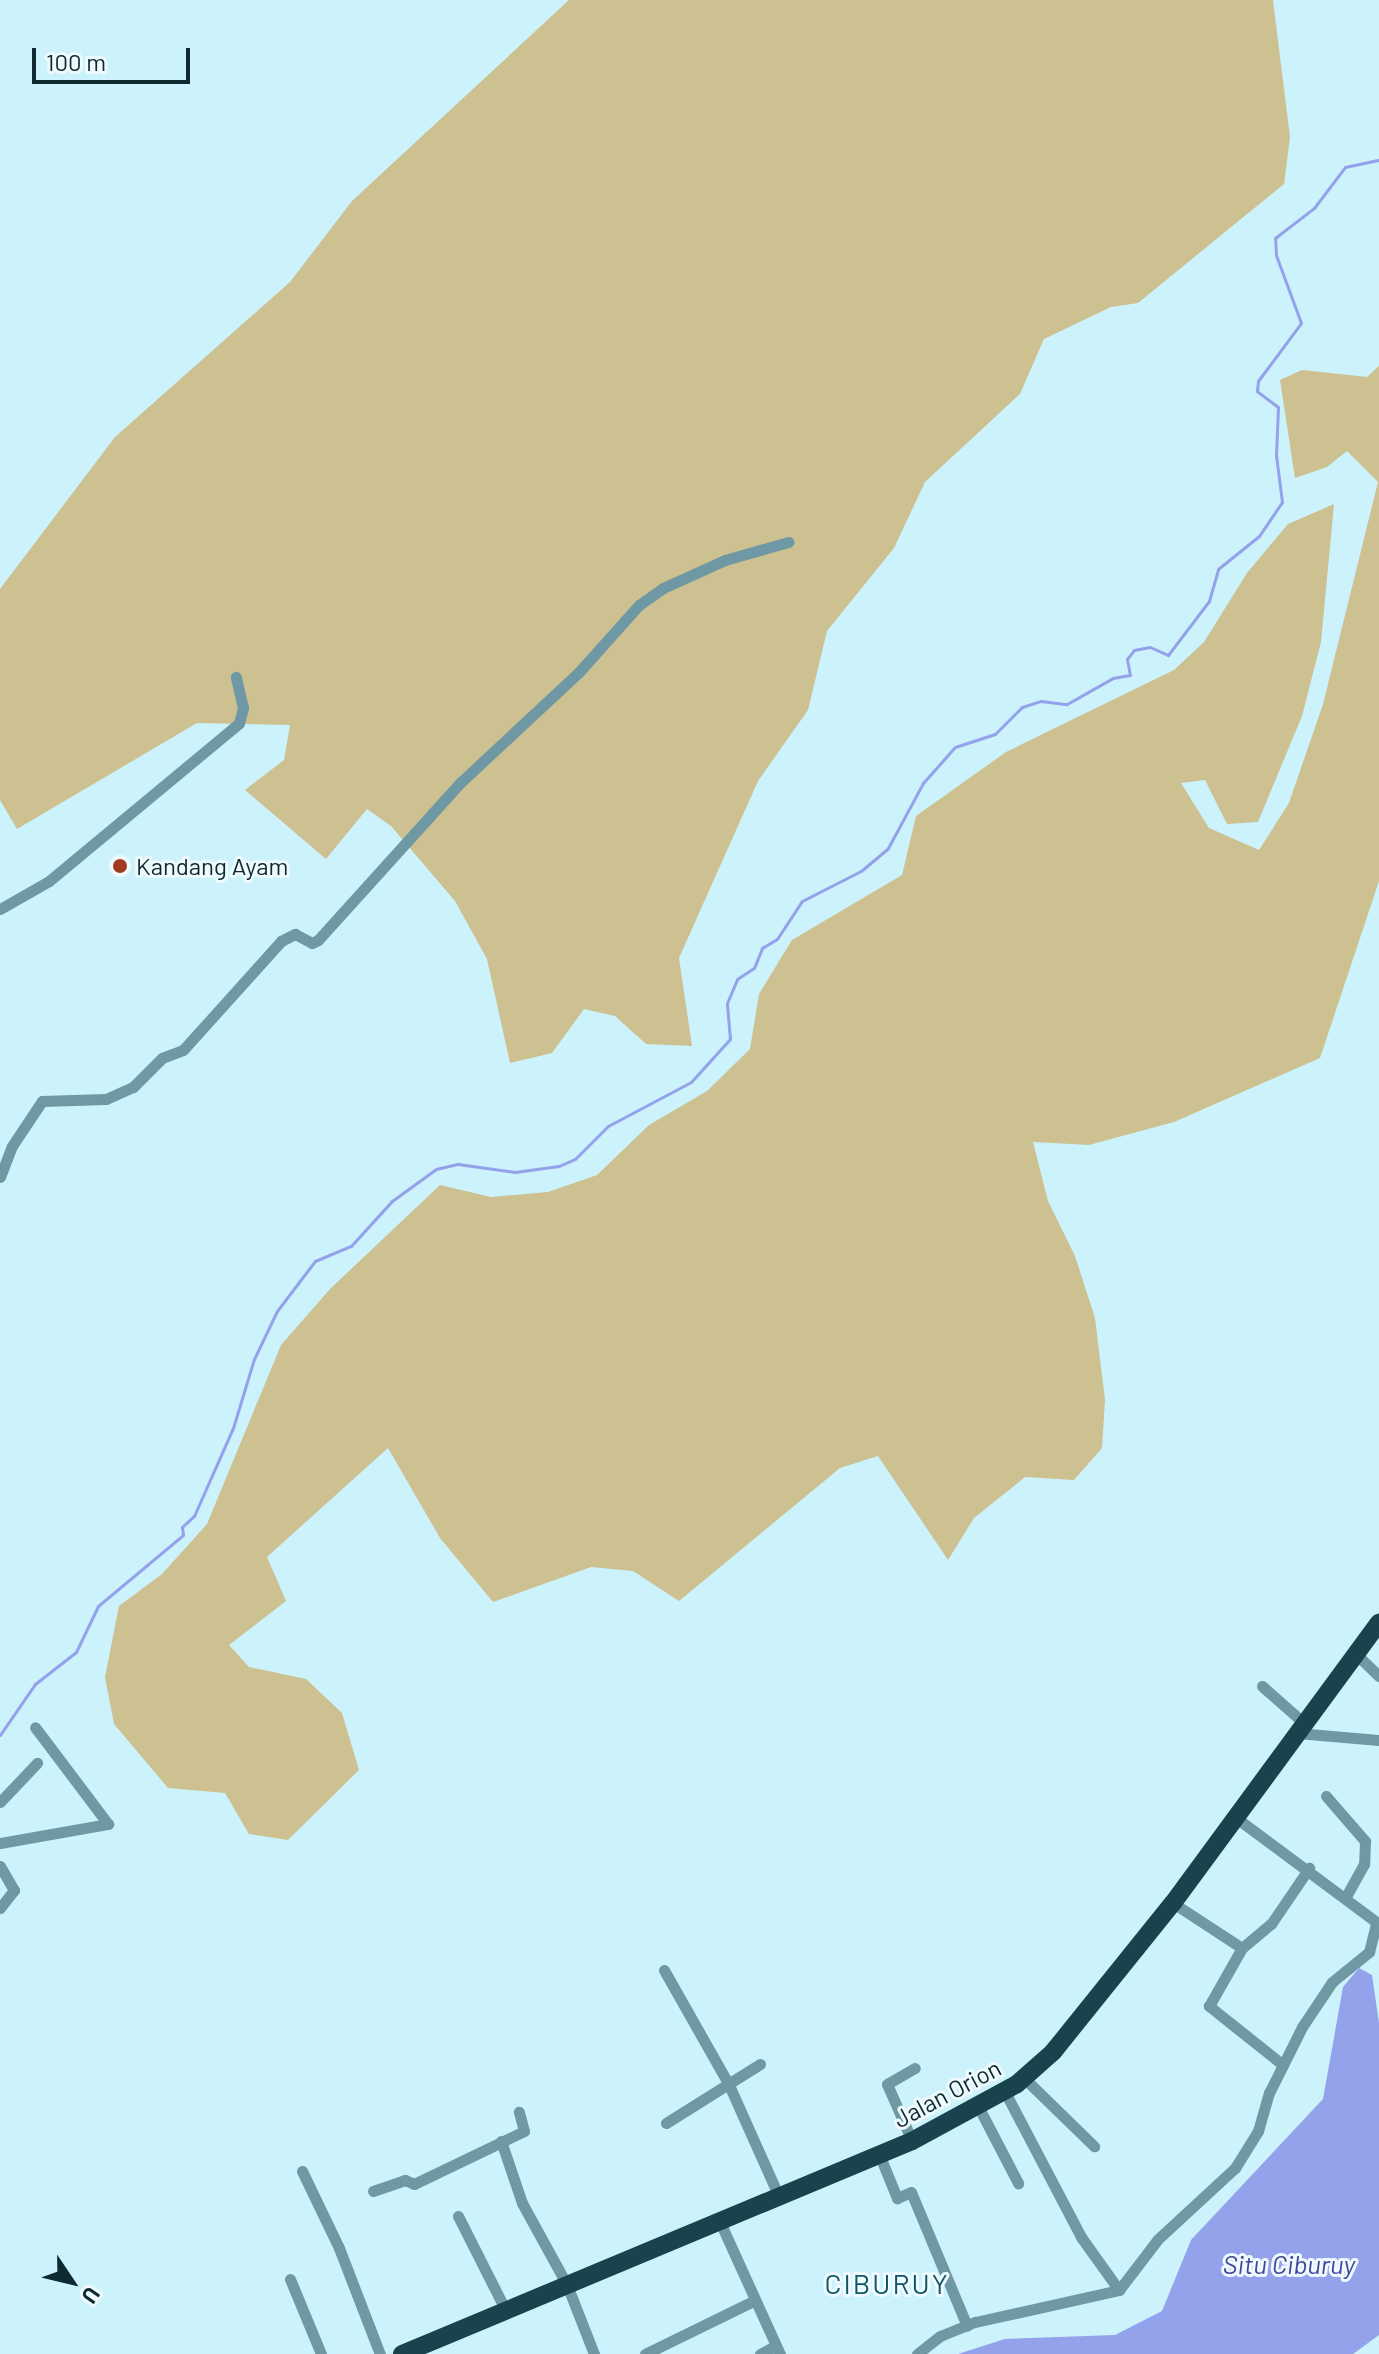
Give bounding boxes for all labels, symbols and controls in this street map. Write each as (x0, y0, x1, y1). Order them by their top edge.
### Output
scale bar (36, 32, 194, 82)
text: 100 m (46, 47, 106, 76)
place label: Kandang Ayam (136, 852, 288, 880)
marker: Kandang Ayam (111, 857, 129, 875)
street label: Jalan Orion (888, 2053, 1006, 2133)
north arrow (32, 2242, 112, 2322)
water label: Situ Ciburuy (1223, 2248, 1355, 2280)
district label: CIBURUY (824, 2266, 950, 2300)
text: U (77, 2283, 106, 2309)

